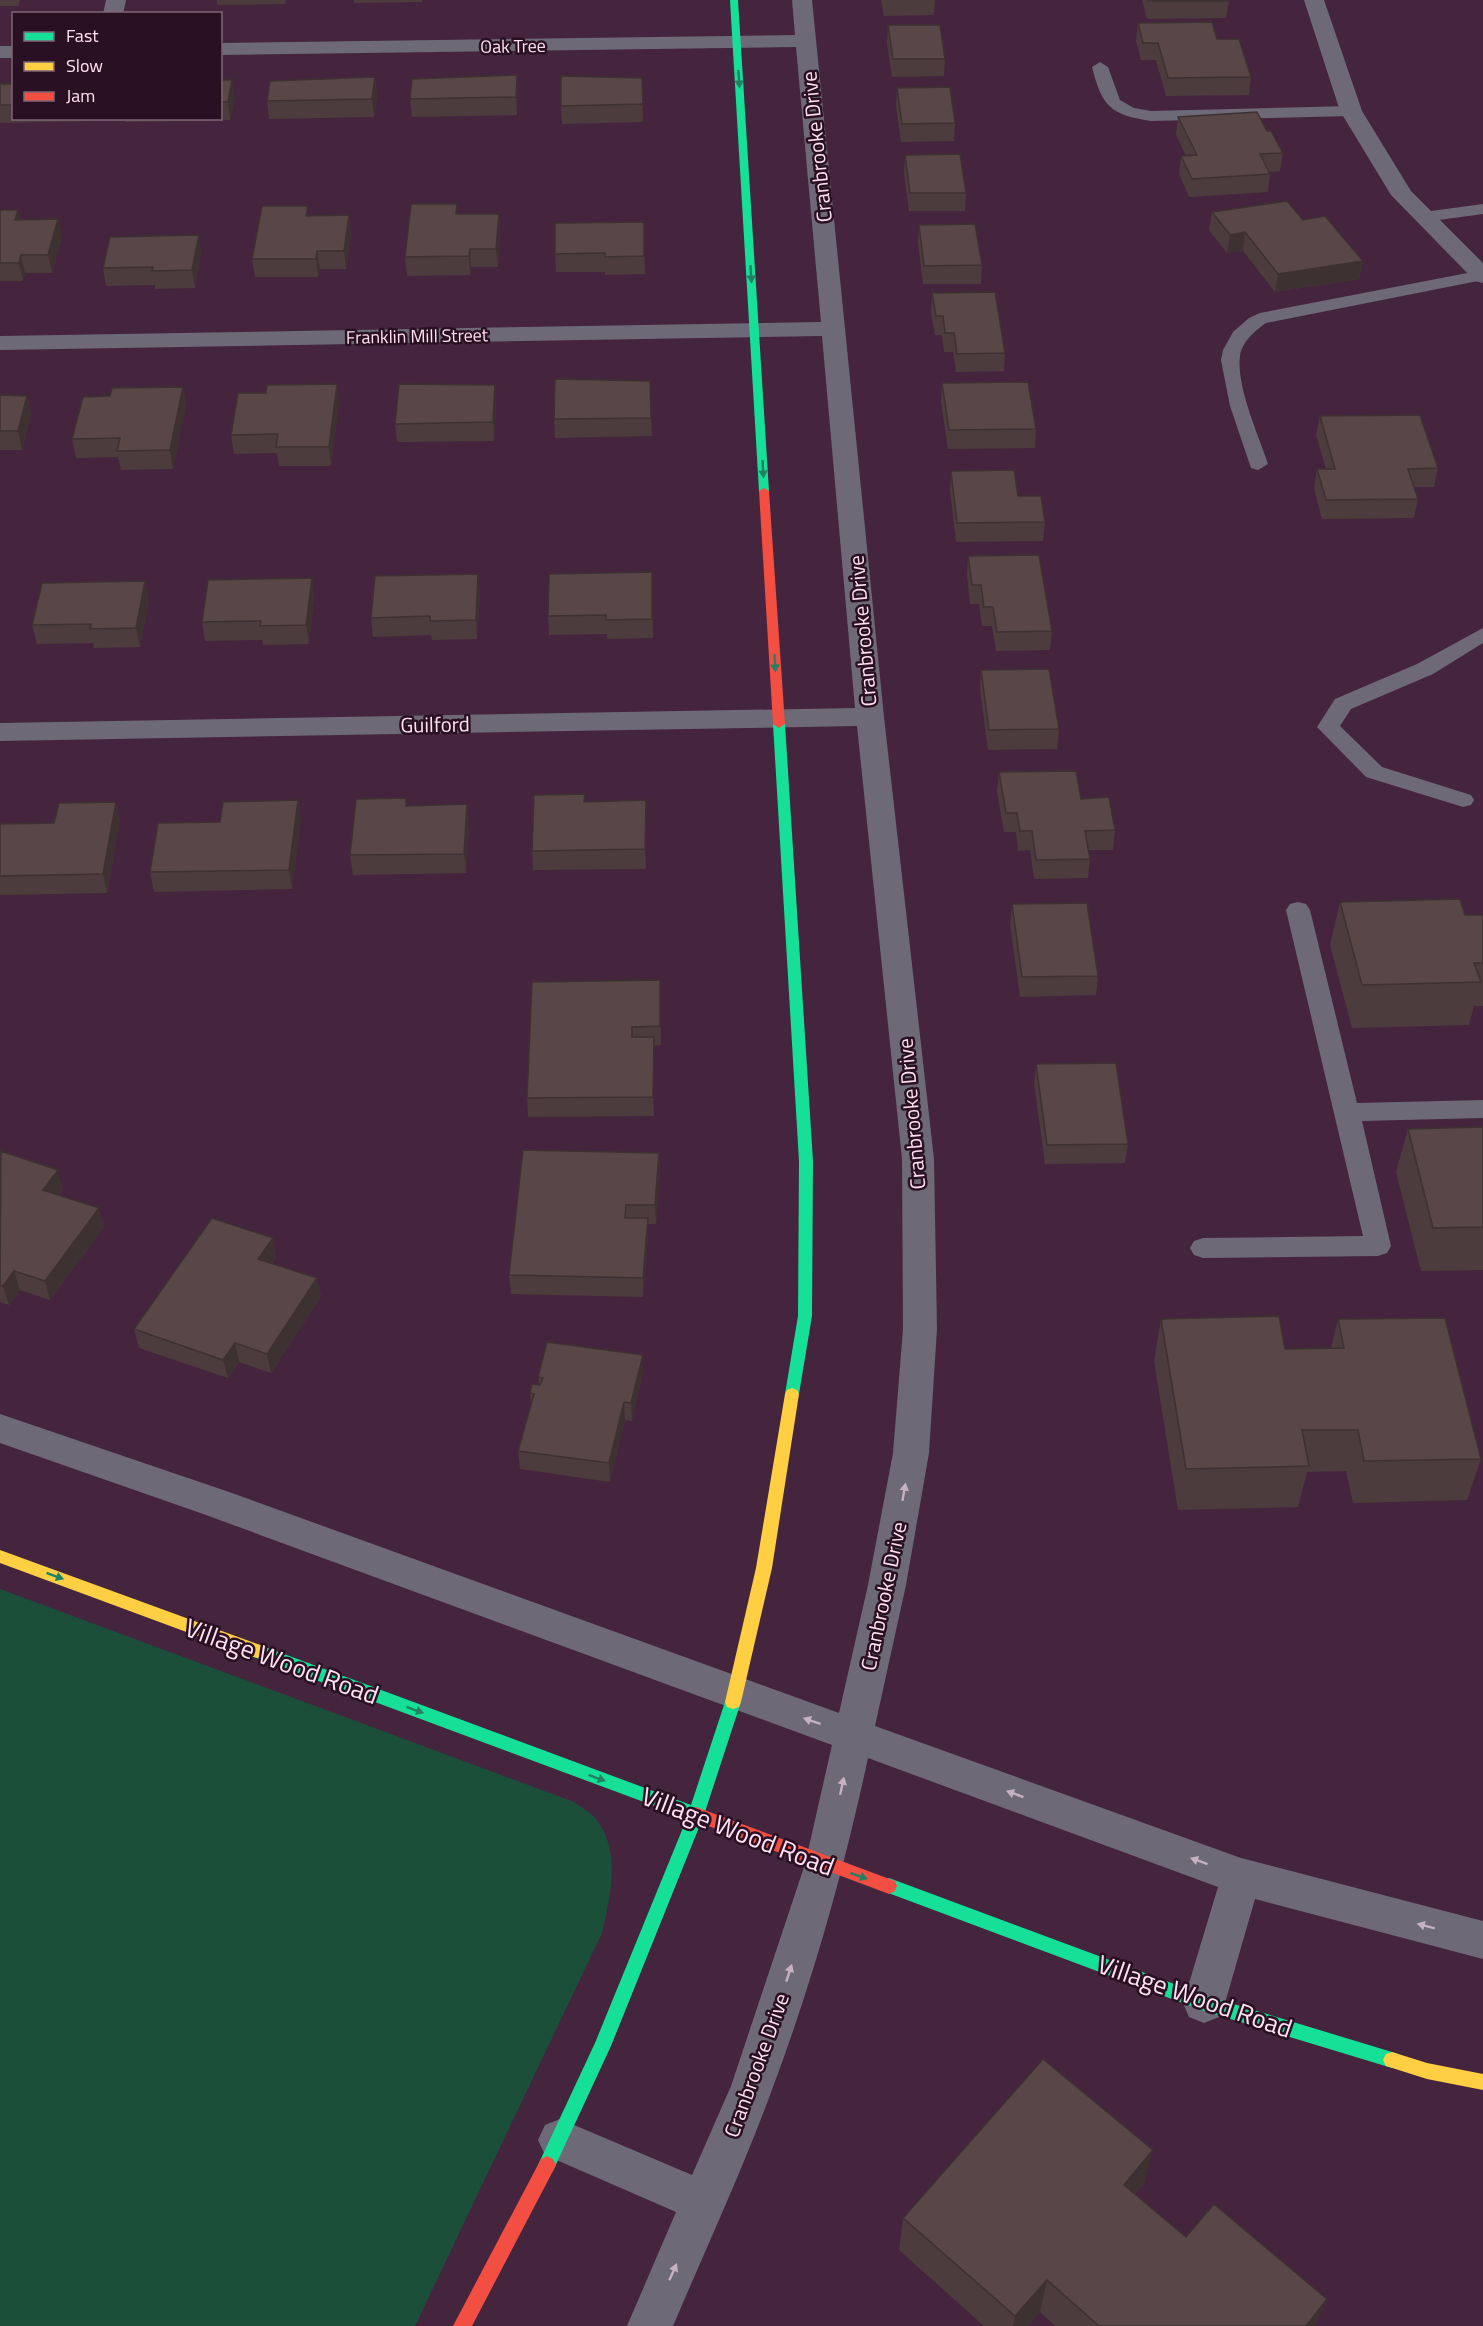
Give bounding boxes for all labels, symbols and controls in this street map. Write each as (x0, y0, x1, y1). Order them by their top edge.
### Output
legend (12, 12, 222, 120)
text: Fast (66, 22, 99, 49)
street label: Oak Tree (480, 32, 546, 60)
text: Slow (66, 52, 103, 79)
one-way arrow (734, 70, 743, 89)
street label: Cranbrooke Drive (792, 70, 840, 224)
text: Jam (66, 82, 95, 109)
one-way arrow (747, 264, 756, 283)
street label: Franklin Mill Street (346, 321, 489, 351)
one-way arrow (759, 459, 768, 478)
street label: Cranbrooke Drive (839, 554, 885, 708)
one-way arrow (770, 654, 780, 673)
street label: Guilford (400, 707, 470, 741)
street label: Cranbrooke Drive (888, 1037, 934, 1191)
one-way arrow (900, 1483, 909, 1502)
street label: Cranbrooke Drive (852, 1519, 914, 1673)
one-way arrow (46, 1572, 64, 1582)
street label: Village Wood Road (180, 1608, 384, 1714)
one-way arrow (406, 1706, 424, 1716)
one-way arrow (803, 1715, 821, 1725)
one-way arrow (589, 1774, 607, 1784)
street label: Village Wood Road (636, 1776, 840, 1886)
one-way arrow (838, 1776, 847, 1795)
one-way arrow (1006, 1789, 1024, 1799)
one-way arrow (1189, 1856, 1207, 1866)
one-way arrow (850, 1872, 868, 1882)
one-way arrow (1417, 1921, 1435, 1931)
street label: Village Wood Road (1092, 1944, 1298, 2048)
one-way arrow (785, 1964, 794, 1982)
street label: Cranbrooke Drive (715, 1988, 797, 2142)
one-way arrow (669, 2264, 678, 2281)

